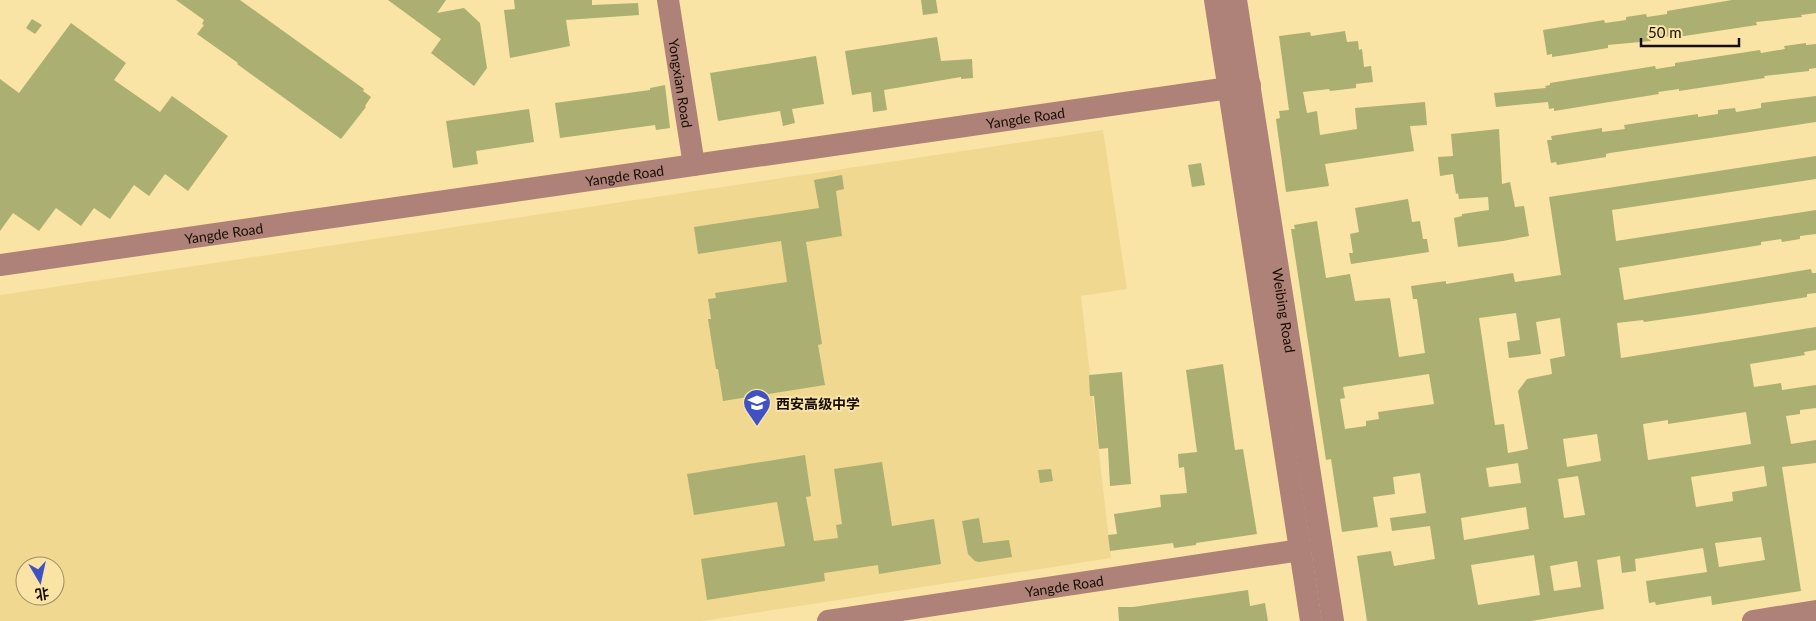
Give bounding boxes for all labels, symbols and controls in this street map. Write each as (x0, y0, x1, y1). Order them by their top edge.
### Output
scale bar (1641, 15, 1738, 47)
text: 50 m (1648, 23, 1682, 41)
street label: Yongxian Road (666, 37, 696, 129)
street label: Yangde Road (985, 103, 1066, 131)
street label: Yangde Road (584, 161, 665, 189)
street label: Yangde Road (183, 219, 264, 247)
street label: Weibing Road (1269, 267, 1299, 354)
school or university icon: 西安高级中学 (742, 388, 772, 427)
place label: 西安高级中学 (776, 395, 860, 412)
north arrow (15, 556, 65, 606)
street label: Yangde Road (1024, 571, 1105, 600)
text: 北 (34, 585, 50, 604)

